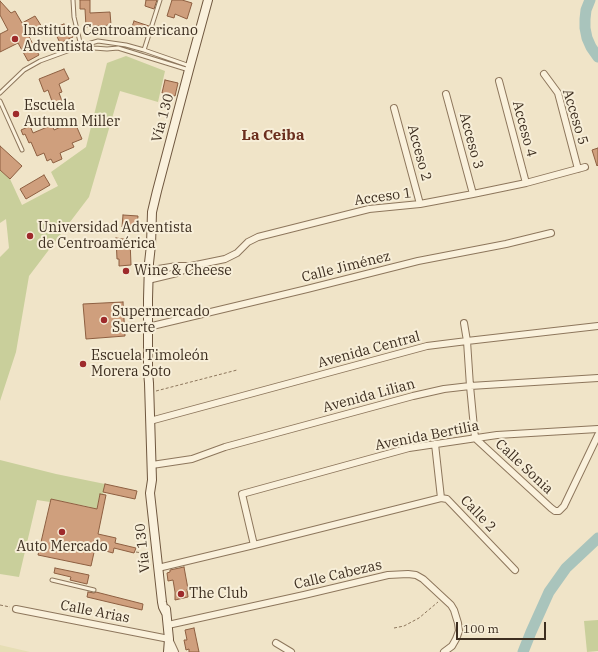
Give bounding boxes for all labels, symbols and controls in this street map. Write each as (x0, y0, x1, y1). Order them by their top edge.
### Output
place label: Instituto Centroamericano Adventista (23, 23, 198, 56)
marker: Instituto Centroamericano Adventista (10, 34, 20, 44)
street label: Acceso 5 (559, 87, 591, 147)
street label: Vía 130 (148, 92, 178, 144)
place label: Escuela Autumn Miller (24, 98, 120, 130)
street label: Acceso 4 (508, 99, 540, 159)
marker: Escuela Autumn Miller (11, 109, 21, 119)
street label: Acceso 3 (455, 111, 487, 171)
street label: Acceso 2 (403, 123, 435, 183)
district label: La Ceiba (242, 127, 304, 145)
street label: Acceso 1 (353, 185, 413, 209)
place label: Universidad Adventista de Centroamérica (38, 220, 192, 252)
marker: Universidad Adventista de Centroamérica (25, 231, 35, 241)
street label: Calle Jiménez (300, 248, 392, 286)
place label: Wine & Cheese (134, 263, 232, 279)
marker: Wine & Cheese (121, 266, 131, 276)
place label: Supermercado Suerte (112, 304, 210, 336)
marker: Supermercado Suerte (99, 315, 109, 325)
street label: Avenida Central (316, 328, 422, 372)
place label: Escuela Timoleón Morera Soto (91, 348, 209, 380)
marker: Escuela Timoleón Morera Soto (78, 359, 88, 369)
street label: Avenida Lilian (321, 376, 417, 416)
street label: Avenida Bertilia (374, 418, 480, 454)
street label: Calle Sonia (492, 436, 556, 498)
street label: Calle 2 (457, 492, 499, 536)
street label: Vía 130 (132, 522, 154, 574)
marker: Auto Mercado (57, 527, 67, 537)
place label: Auto Mercado (16, 539, 108, 555)
street label: Calle Cabezas (292, 557, 384, 593)
place label: The Club (189, 586, 248, 602)
marker: The Club (176, 589, 186, 599)
street label: Calle Arias (59, 597, 131, 627)
scale bar (458, 614, 548, 640)
text: 100 m (463, 621, 499, 636)

